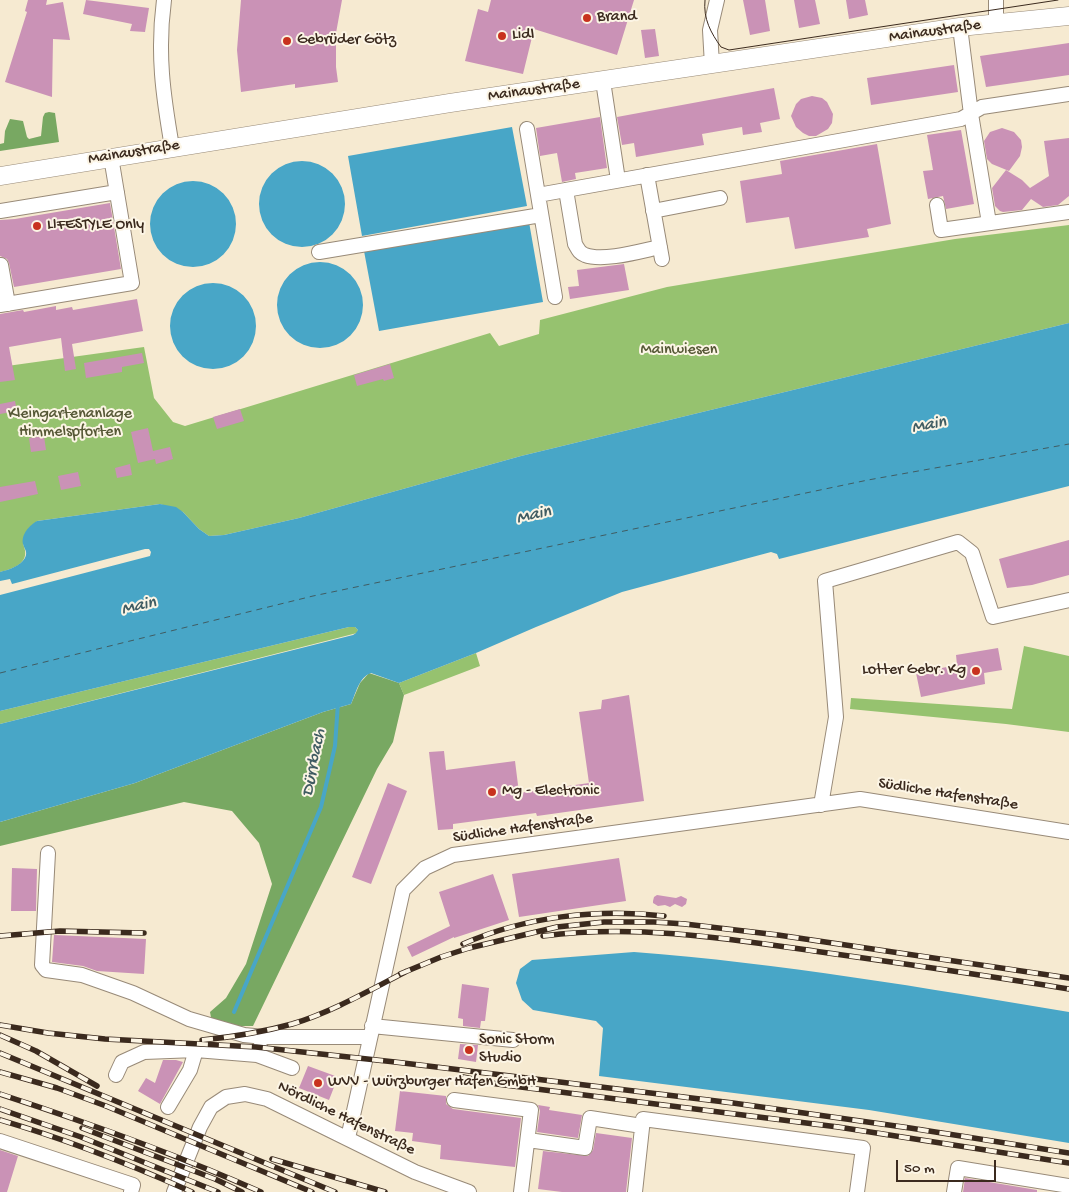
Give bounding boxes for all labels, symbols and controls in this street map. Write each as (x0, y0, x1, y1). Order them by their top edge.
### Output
place label: Brand (597, 8, 637, 28)
marker: Brand (581, 12, 593, 24)
street label: Mainaustraße (888, 16, 982, 48)
place label: Lidl (512, 26, 534, 46)
marker: Lidl (496, 30, 508, 42)
place label: Gebrüder Götz (297, 31, 396, 51)
marker: Gebrüder Götz (281, 35, 293, 47)
street label: Mainaustraße (487, 75, 581, 107)
street label: Mainaustraße (87, 136, 181, 170)
place label: LIFESTYLE Only (47, 216, 144, 236)
marker: LIFESTYLE Only (31, 220, 43, 232)
park label: Mainwiesen (641, 341, 717, 361)
park label: Kleingartenanlage Himmelspforten (8, 405, 132, 443)
water label: Main (910, 412, 948, 440)
water label: Main (515, 502, 553, 530)
water label: Main (120, 593, 158, 621)
place label: Lotter Gebr. Kg (862, 661, 966, 681)
marker: Lotter Gebr. Kg (970, 665, 982, 677)
water label: Dürrbach (298, 727, 332, 799)
street label: Südliche Hafenstraße (877, 774, 1019, 816)
place label: Mg - Electronic (502, 782, 599, 802)
marker: Mg - Electronic (486, 786, 498, 798)
street label: Südliche Hafenstraße (452, 810, 594, 848)
place label: Sonic Storm Studio (479, 1031, 554, 1069)
marker: Sonic Storm Studio (463, 1044, 475, 1056)
place label: WVV - Würzburger Hafen GmbH (328, 1073, 536, 1093)
street label: Nördliche Hafenstraße (274, 1077, 418, 1161)
marker: WVV - Würzburger Hafen GmbH (312, 1077, 324, 1089)
scale bar (899, 1150, 999, 1182)
text: 50 m (904, 1160, 935, 1178)

